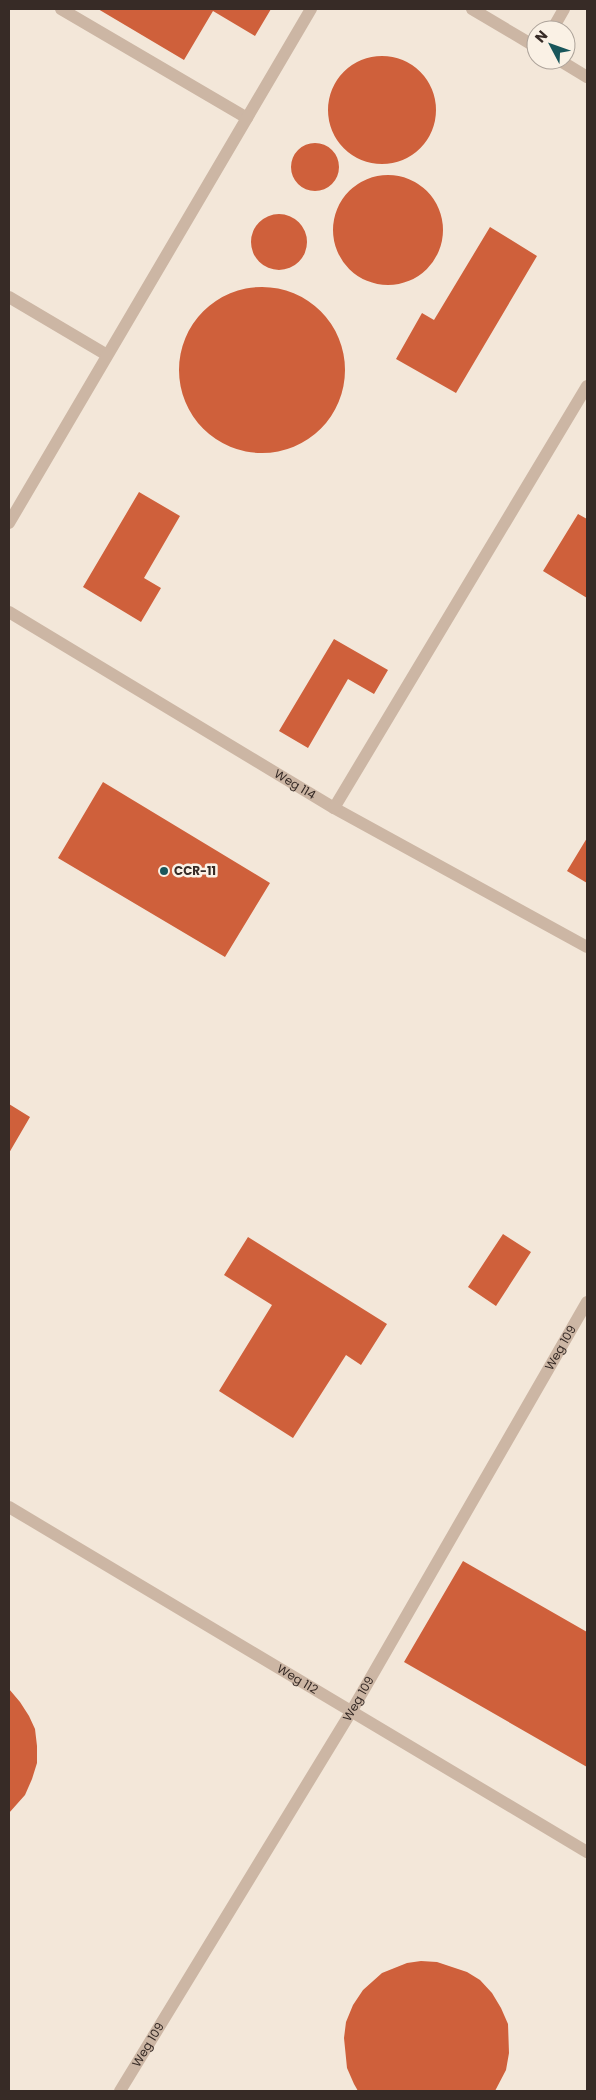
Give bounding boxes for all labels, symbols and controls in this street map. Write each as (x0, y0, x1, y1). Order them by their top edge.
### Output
north arrow (526, 20, 576, 70)
text: N (530, 26, 552, 47)
street label: Weg 114 (271, 765, 320, 803)
place label: CCR-11 (174, 862, 216, 879)
marker: CCR-11 (158, 865, 170, 877)
street label: Weg 109 (540, 1322, 580, 1373)
street label: Weg 112 (274, 1660, 322, 1698)
street label: Weg 109 (338, 1673, 378, 1724)
street label: Weg 109 (128, 2019, 168, 2070)

